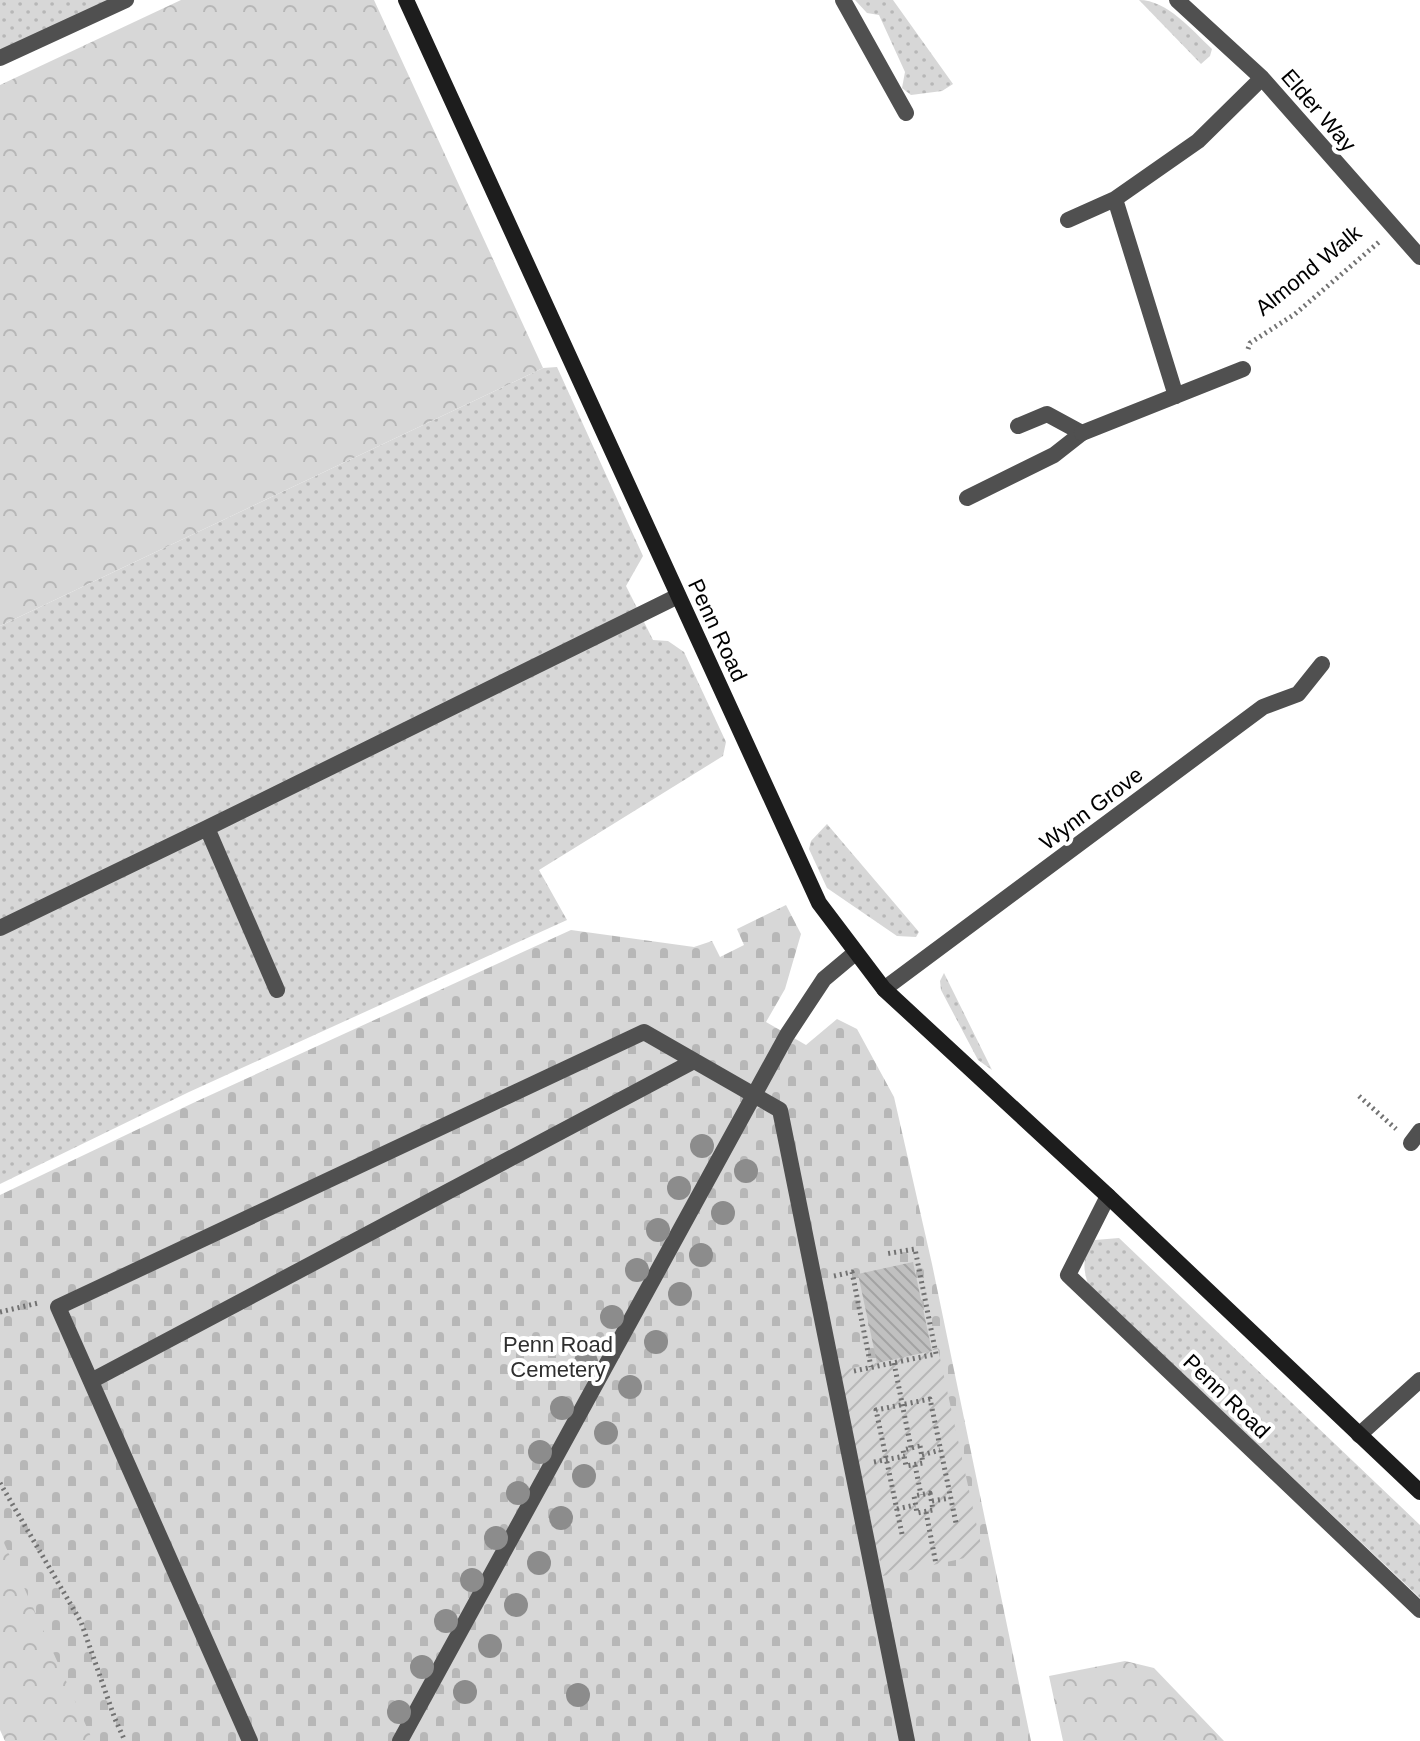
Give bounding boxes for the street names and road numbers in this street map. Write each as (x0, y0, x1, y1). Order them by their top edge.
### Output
street label: Elder Way (1276, 64, 1361, 157)
street label: Almond Walk (1250, 220, 1367, 321)
street label: Penn Road (683, 575, 752, 685)
street label: Wynn Grove (1035, 762, 1148, 855)
street label: Penn Road (1178, 1349, 1275, 1444)

